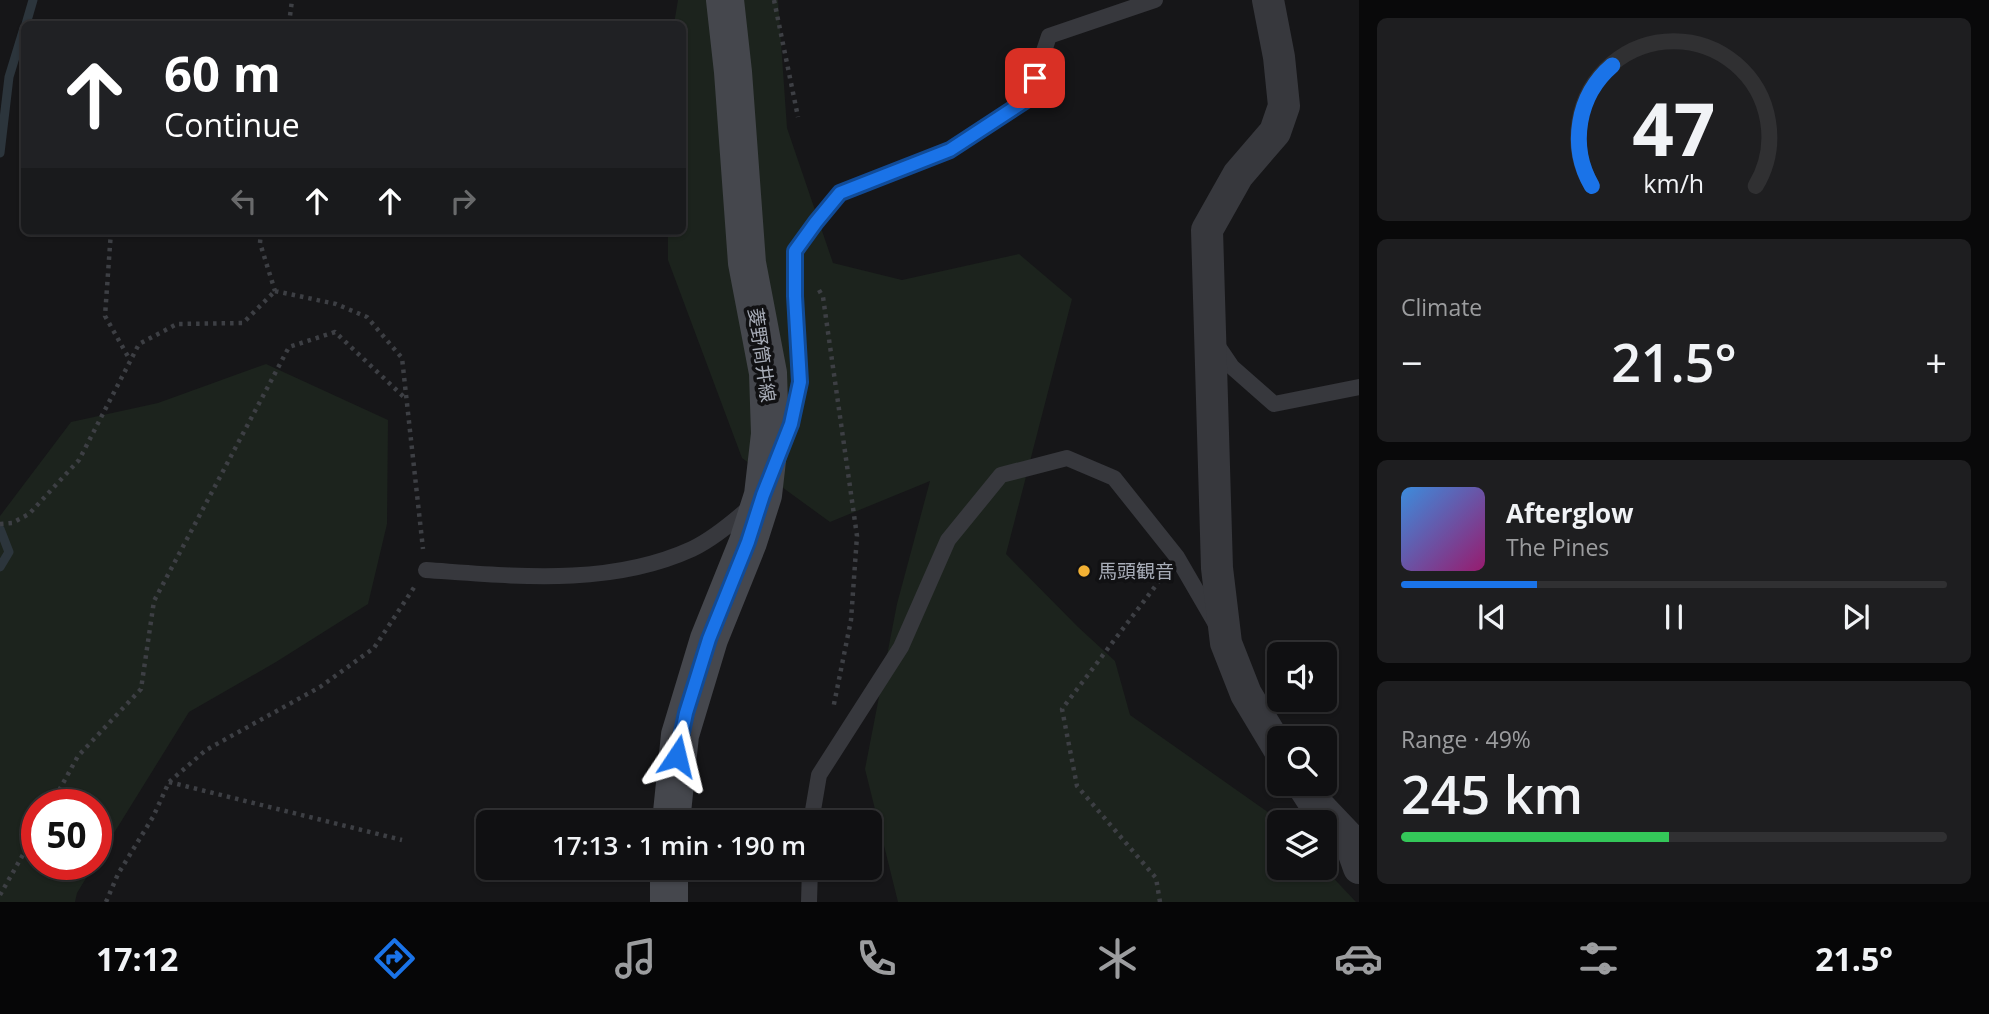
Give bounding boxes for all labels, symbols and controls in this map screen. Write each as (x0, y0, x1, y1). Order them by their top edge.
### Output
text: 60 m (164, 40, 281, 106)
pin (1005, 48, 1065, 108)
icon: ahead (49, 49, 140, 140)
icon: arrive (1016, 59, 1054, 97)
text: 47 (1632, 78, 1716, 177)
text: Continue (164, 103, 300, 146)
text: km/h (1644, 165, 1704, 199)
icon: left (225, 182, 263, 220)
icon: ahead (298, 182, 336, 220)
icon: ahead (371, 182, 409, 220)
icon: right (444, 182, 482, 220)
text: Climate (1401, 291, 1482, 323)
street label: 菱野筒井線 (743, 306, 781, 404)
text: 21.5° (1611, 326, 1737, 397)
text: − (1401, 336, 1423, 388)
text: + (1925, 336, 1947, 388)
text: Afterglow (1506, 495, 1633, 531)
text: The Pines (1506, 531, 1609, 563)
place label: 馬頭観音 (1098, 558, 1174, 584)
marker: 馬頭観音 (1076, 563, 1092, 579)
icon: previous (1473, 598, 1511, 636)
icon: pause (1655, 598, 1693, 636)
icon: next (1837, 598, 1875, 636)
map controls (1267, 642, 1337, 880)
button: sound (1267, 642, 1337, 712)
position arrow (640, 719, 714, 793)
text: Range · 49% (1401, 723, 1531, 755)
button: search (1267, 726, 1337, 796)
text: 245 km (1401, 758, 1583, 829)
speed limit sign: 50 (21, 789, 112, 880)
button: layers (1267, 810, 1337, 880)
text: 17:13 · 1 min · 190 m (552, 827, 806, 863)
icon: directions (370, 934, 419, 983)
icon: music (611, 934, 660, 983)
icon: phone (852, 934, 901, 983)
icon: climate (1093, 934, 1142, 983)
icon: car (1334, 934, 1383, 983)
icon: filters (1574, 934, 1623, 983)
text: 17:12 (96, 937, 178, 980)
text: 21.5° (1815, 937, 1893, 980)

